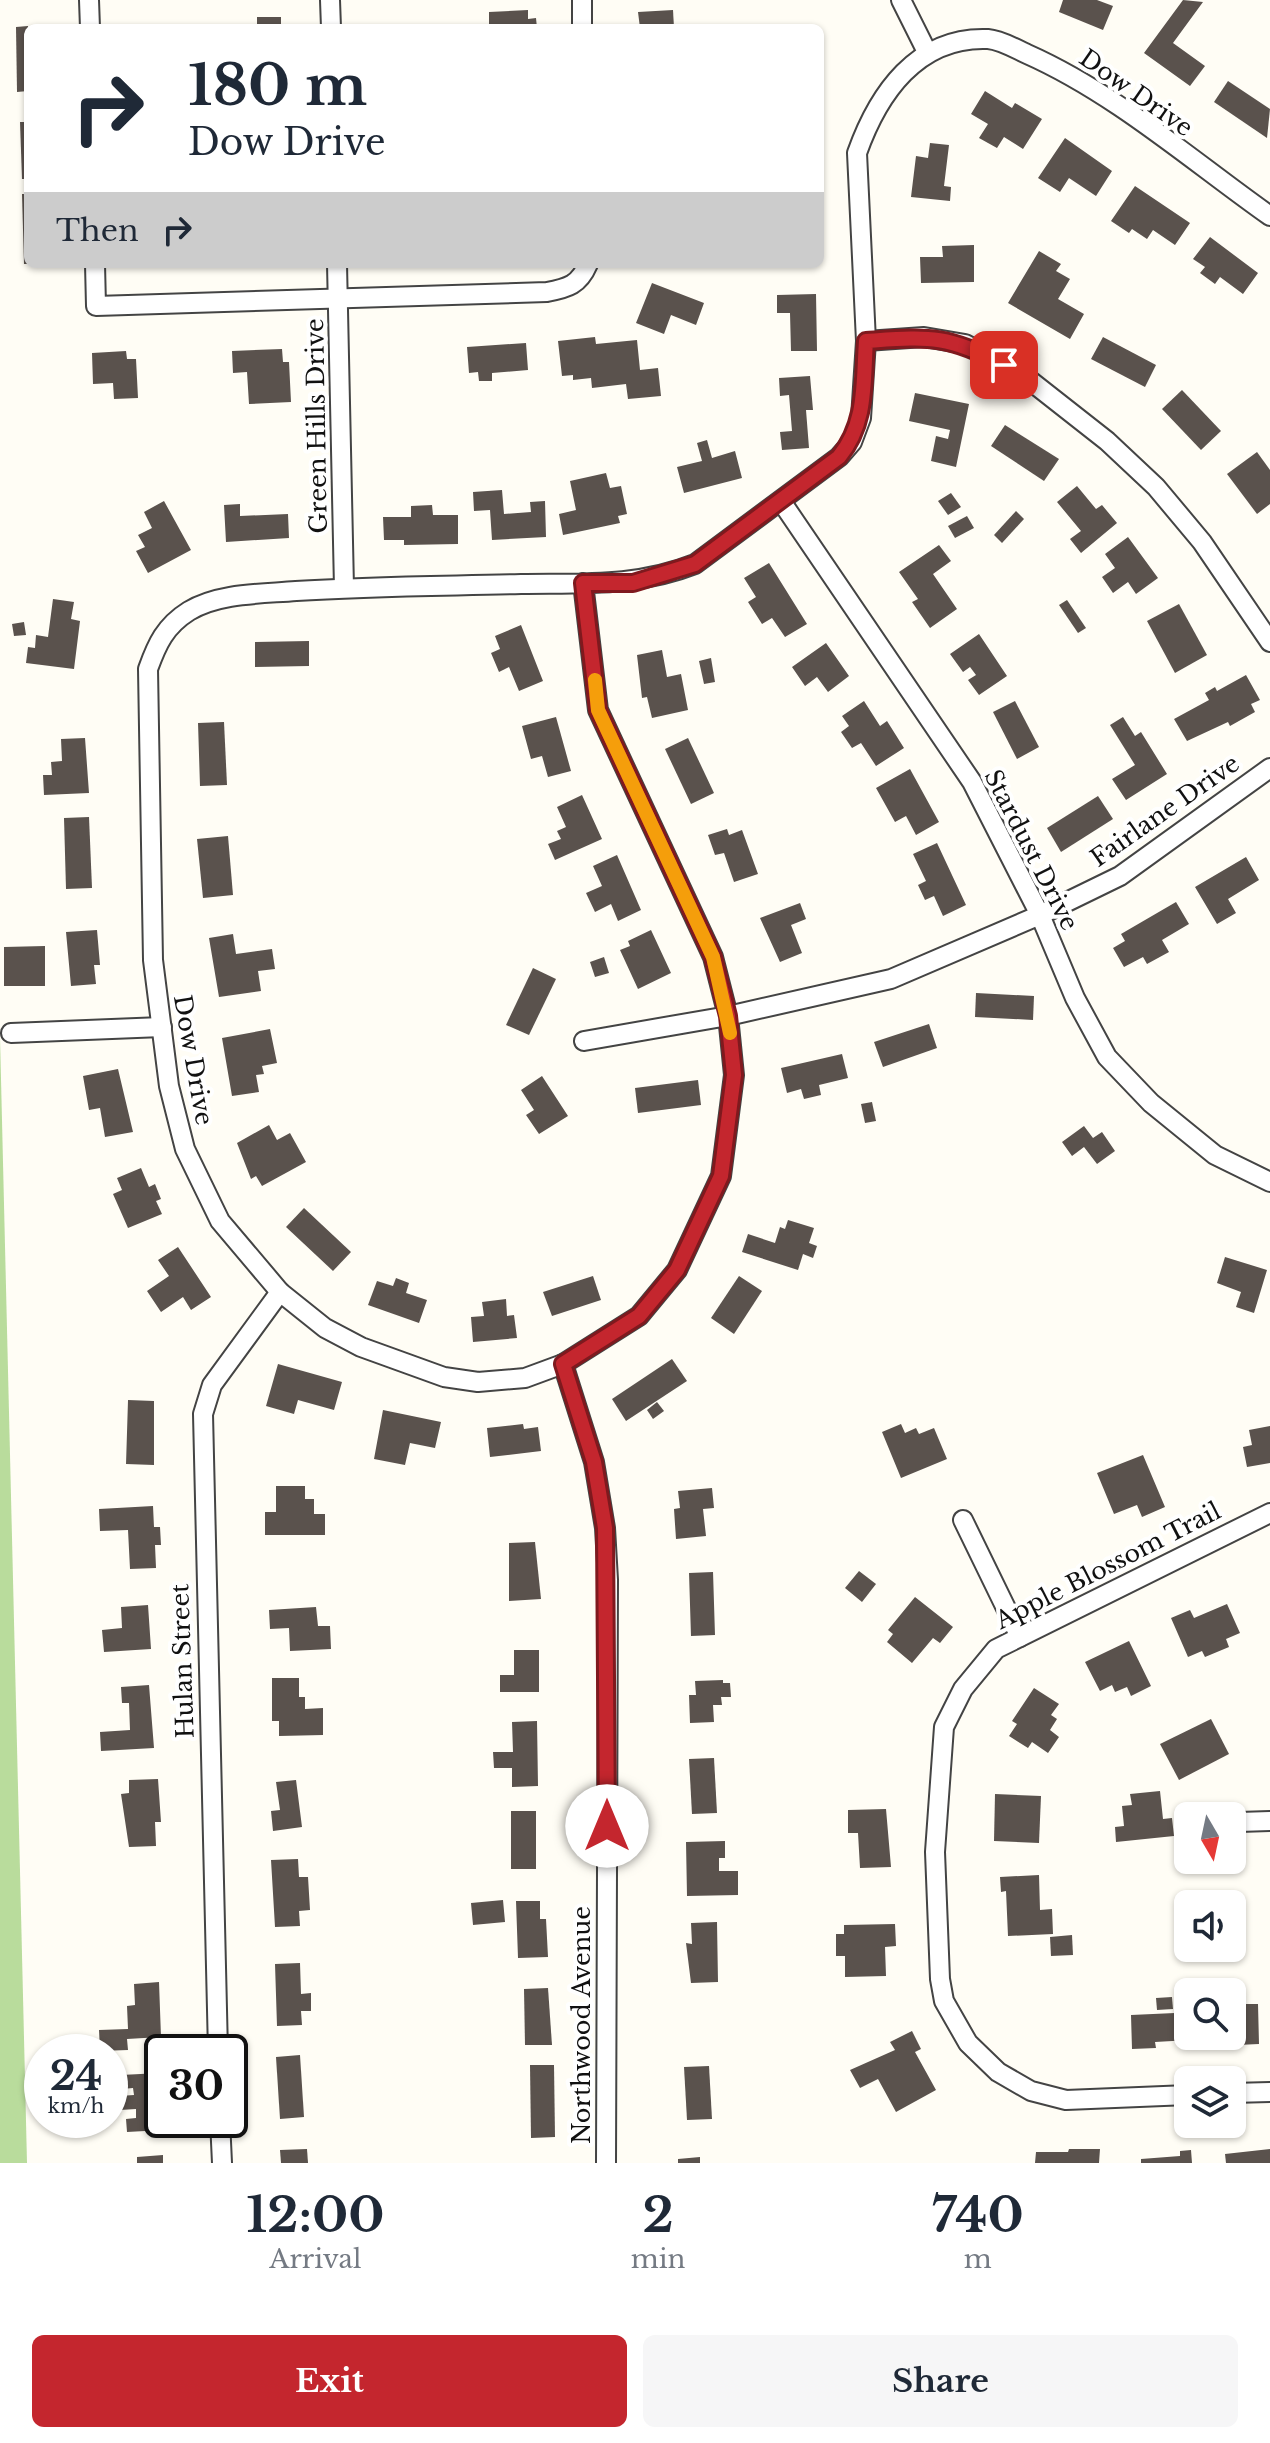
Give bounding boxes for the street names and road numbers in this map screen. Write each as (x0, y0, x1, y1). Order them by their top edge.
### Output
street label: Dow Drive (1074, 43, 1199, 142)
street label: Green Hills Drive (300, 318, 333, 534)
street label: Fairlane Drive (1085, 749, 1245, 873)
street label: Stardust Drive (978, 764, 1084, 935)
street label: Dow Drive (168, 993, 219, 1127)
street label: Apple Blossom Trail (989, 1496, 1226, 1635)
street label: Hulan Street (165, 1583, 200, 1739)
street label: Northwood Avenue (567, 1906, 596, 2144)

